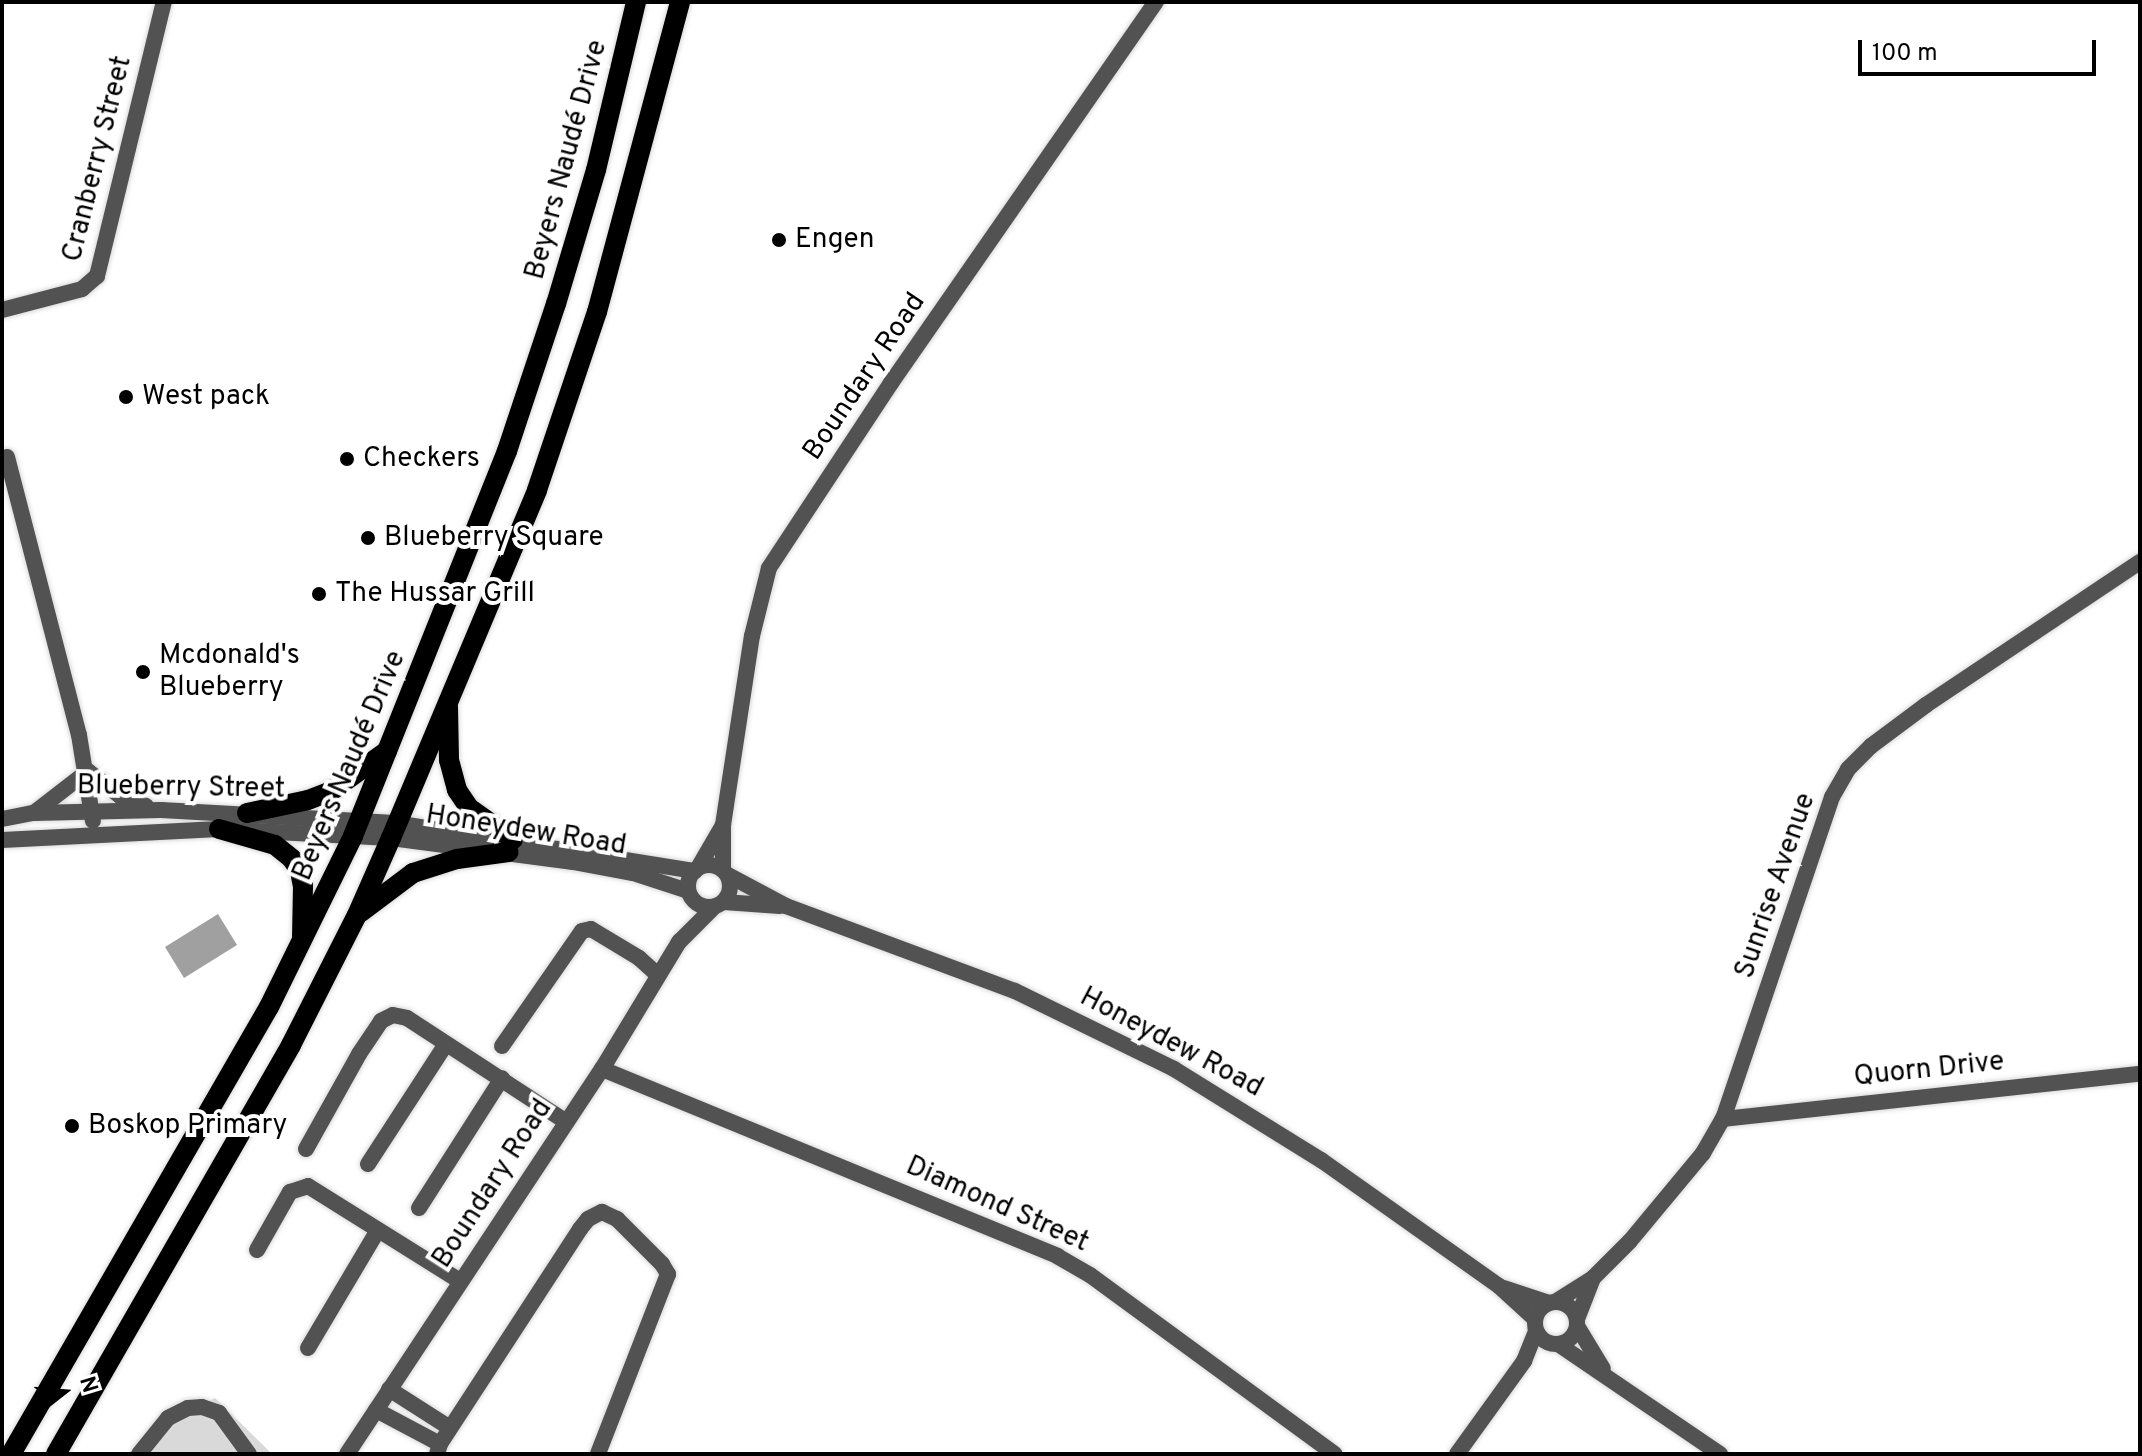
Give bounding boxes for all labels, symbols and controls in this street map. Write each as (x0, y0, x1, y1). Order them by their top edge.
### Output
scale bar (1862, 24, 2100, 74)
street label: Beyers Naudé Drive (519, 37, 615, 283)
text: 100 m (1872, 39, 1938, 69)
street label: Cranberry Street (56, 52, 140, 266)
place label: Engen (795, 223, 875, 257)
marker: Engen (770, 231, 788, 249)
street label: Boundary Road (797, 287, 933, 467)
place label: West pack (142, 380, 270, 414)
marker: West pack (117, 388, 135, 406)
place label: Checkers (363, 442, 480, 476)
marker: Checkers (338, 450, 356, 468)
place label: Blueberry Square (384, 521, 604, 555)
marker: Blueberry Square (359, 529, 377, 547)
place label: The Hussar Grill (335, 577, 535, 611)
marker: The Hussar Grill (310, 585, 328, 603)
place label: Mcdonald's Blueberry (159, 639, 300, 705)
street label: Beyers Naudé Drive (286, 646, 414, 886)
marker: Mcdonald's Blueberry (134, 663, 152, 681)
street label: Blueberry Street (77, 769, 285, 807)
street label: Sunrise Avenue (1728, 788, 1824, 984)
street label: Honeydew Road (423, 799, 629, 863)
street label: Honeydew Road (1074, 981, 1268, 1105)
street label: Quorn Drive (1852, 1045, 2006, 1095)
street label: Boundary Road (426, 1093, 560, 1275)
place label: Boskop Primary (88, 1109, 287, 1143)
marker: Boskop Primary (63, 1117, 81, 1135)
street label: Diamond Street (900, 1150, 1094, 1260)
north arrow (24, 1352, 104, 1432)
text: N (72, 1373, 103, 1396)

